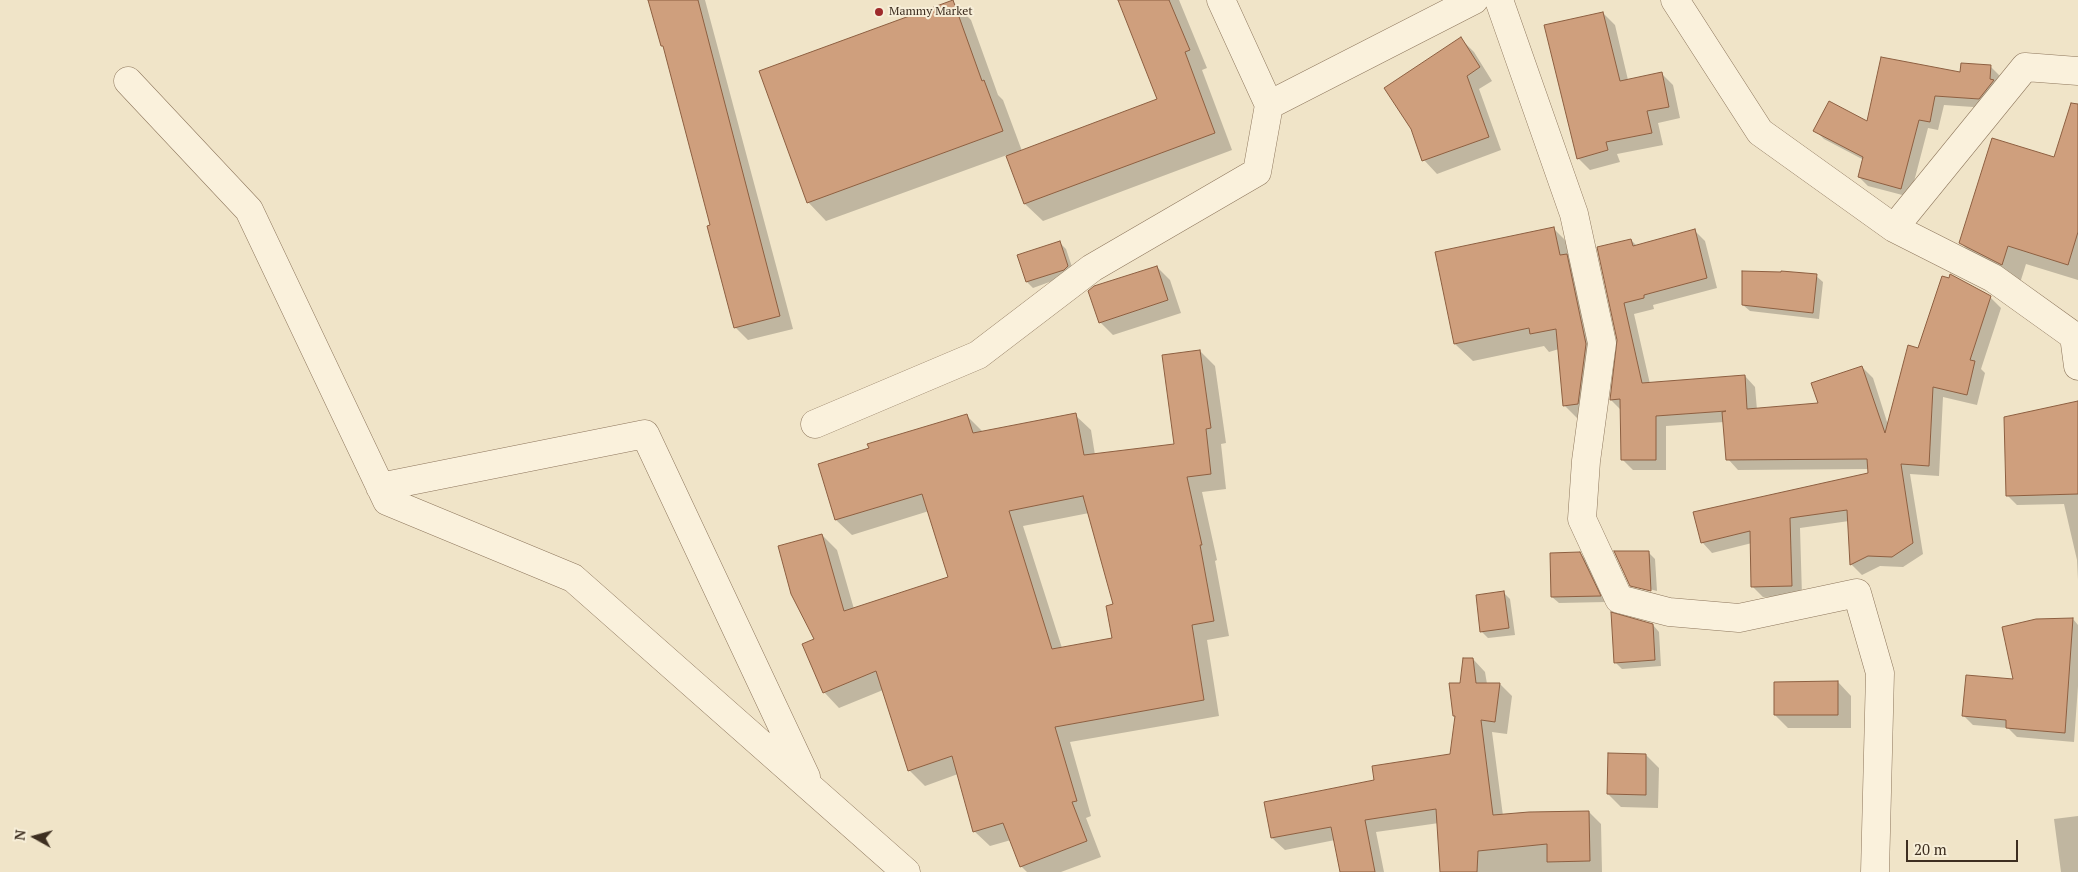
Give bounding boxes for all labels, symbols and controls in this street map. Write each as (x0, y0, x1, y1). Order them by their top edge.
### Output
place label: Mammy Market (889, 5, 973, 19)
marker: Mammy Market (873, 6, 885, 18)
north arrow (10, 812, 60, 862)
text: N (10, 829, 30, 842)
scale bar (1908, 830, 2020, 862)
text: 20 m (1914, 839, 1947, 859)

